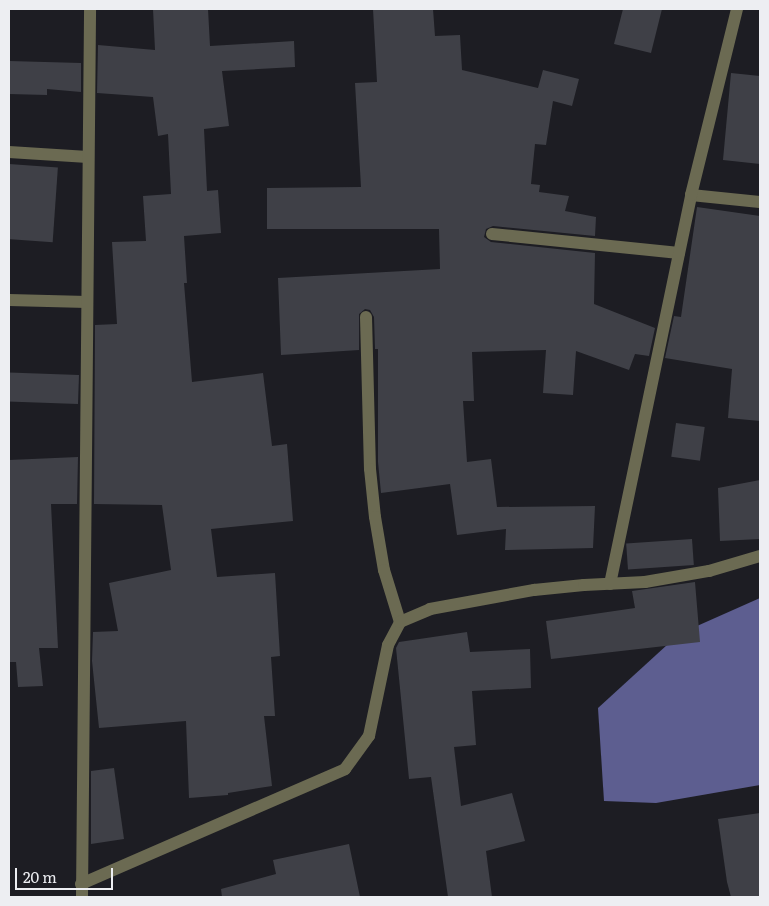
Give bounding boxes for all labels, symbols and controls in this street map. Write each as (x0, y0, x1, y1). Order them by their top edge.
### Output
scale bar (18, 858, 115, 890)
text: 20 m (23, 865, 57, 888)

